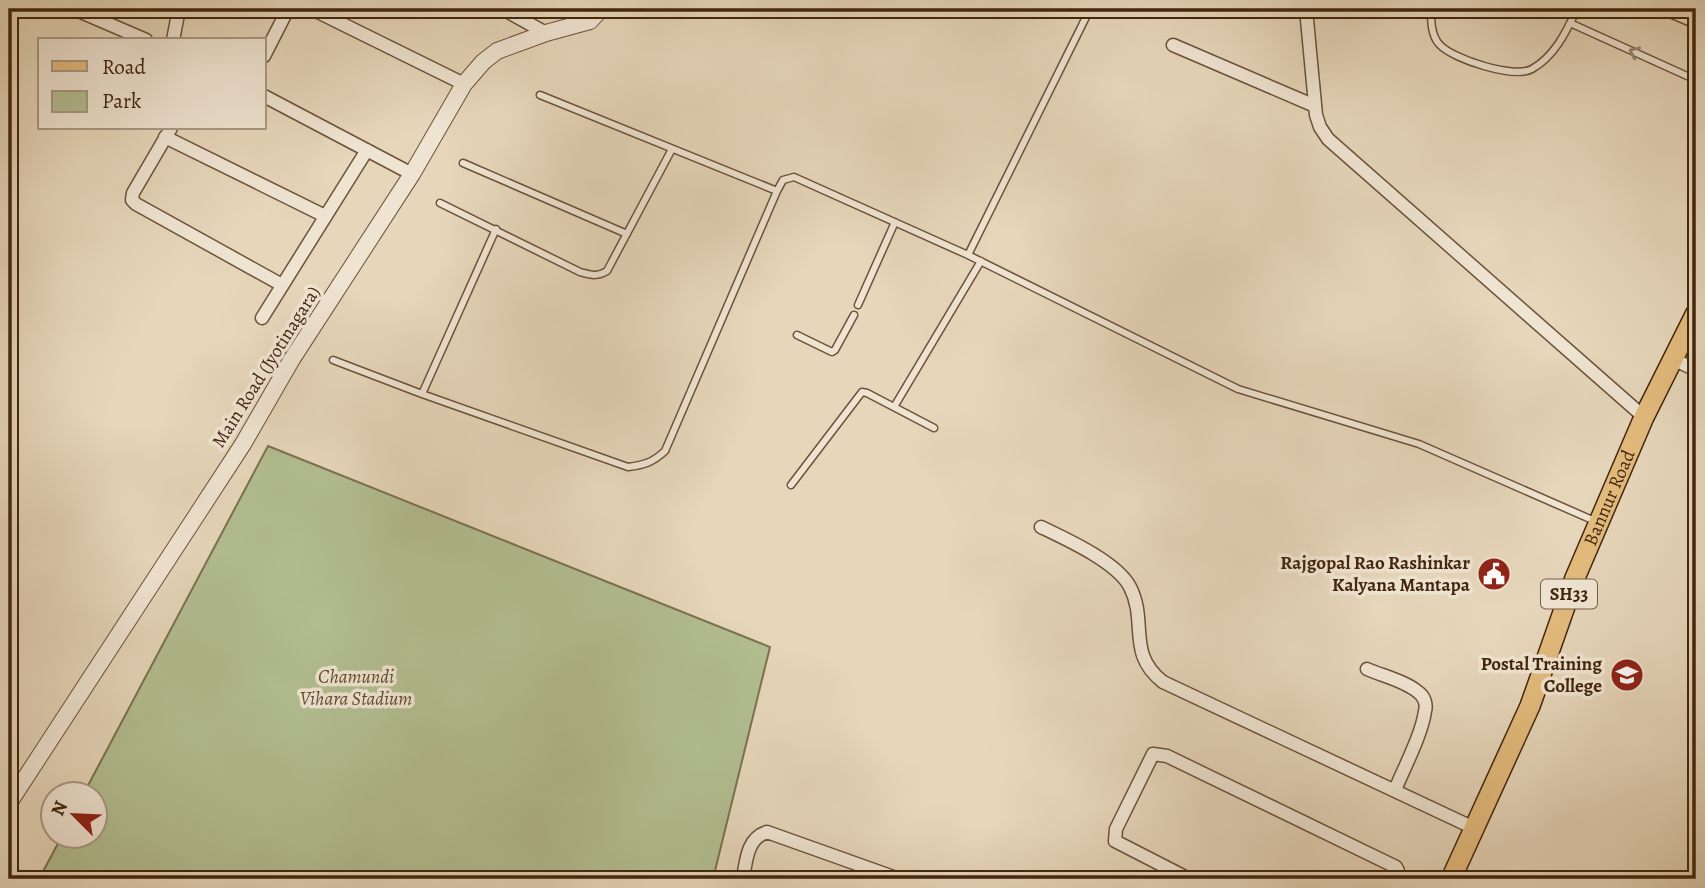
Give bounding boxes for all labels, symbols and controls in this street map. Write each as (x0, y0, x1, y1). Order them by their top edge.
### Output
legend (38, 38, 266, 130)
one-way arrow (1629, 46, 1641, 60)
text: Road (102, 53, 146, 81)
text: Park (102, 87, 142, 115)
street label: Main Road (Jyotinagara) (206, 281, 326, 453)
street label: Bannur Road (1577, 445, 1642, 550)
place label: Rajgopal Rao Rashinkar Kalyana Mantapa (1280, 550, 1471, 598)
public building icon: Rajgopal Rao Rashinkar Kalyana Mantapa (1475, 555, 1513, 593)
road number: SH33 (1541, 580, 1597, 608)
place label: Postal Training College (1481, 651, 1602, 699)
school or university icon: Postal Training College (1608, 656, 1646, 694)
park label: Chamundi Vihara Stadium (300, 664, 412, 712)
north arrow (38, 780, 108, 850)
text: N (45, 797, 74, 820)

